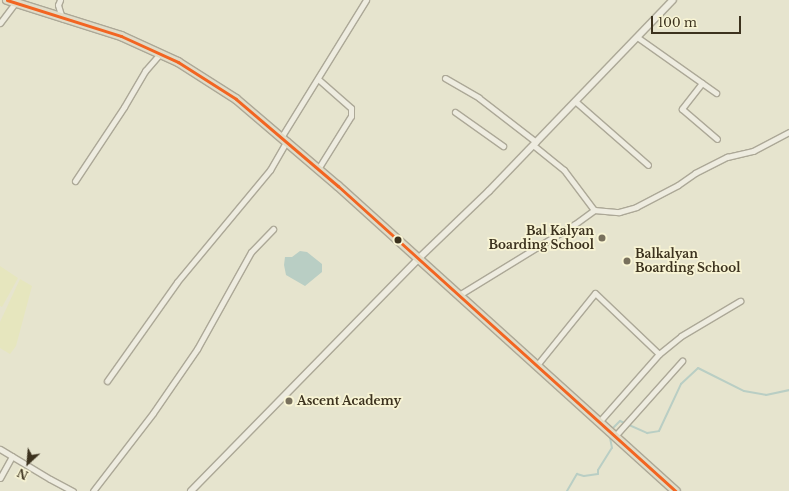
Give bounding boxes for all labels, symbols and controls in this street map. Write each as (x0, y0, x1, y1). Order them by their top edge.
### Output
scale bar (653, 8, 743, 34)
text: 100 m (658, 15, 697, 30)
place label: Bal Kalyan Boarding School (488, 224, 594, 252)
marker: Bal Kalyan Boarding School (597, 233, 607, 243)
unlabelled marker (393, 235, 403, 245)
place label: Balkalyan Boarding School (635, 247, 741, 275)
marker: Balkalyan Boarding School (622, 256, 632, 266)
place label: Ascent Academy (297, 394, 402, 408)
marker: Ascent Academy (284, 396, 294, 406)
north arrow (8, 443, 48, 483)
text: N (15, 465, 30, 482)

